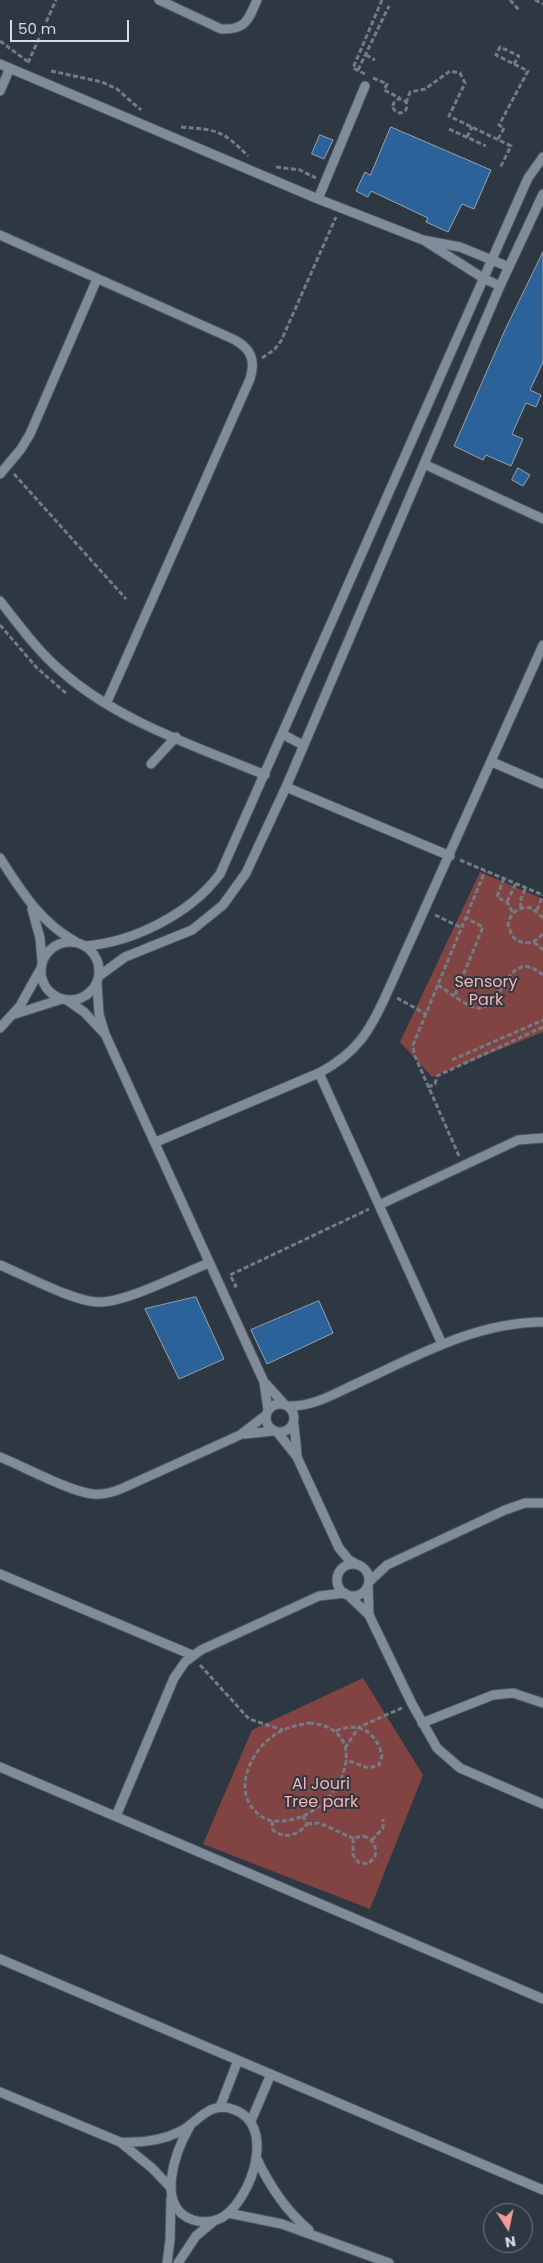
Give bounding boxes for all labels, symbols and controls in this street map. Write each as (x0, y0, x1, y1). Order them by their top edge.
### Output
scale bar (12, 10, 131, 42)
text: 50 m (18, 18, 56, 39)
park label: Sensory Park (454, 973, 518, 1011)
park label: Al Jouri Tree park (284, 1775, 358, 1813)
north arrow (483, 2203, 533, 2253)
text: N (504, 2231, 517, 2253)

